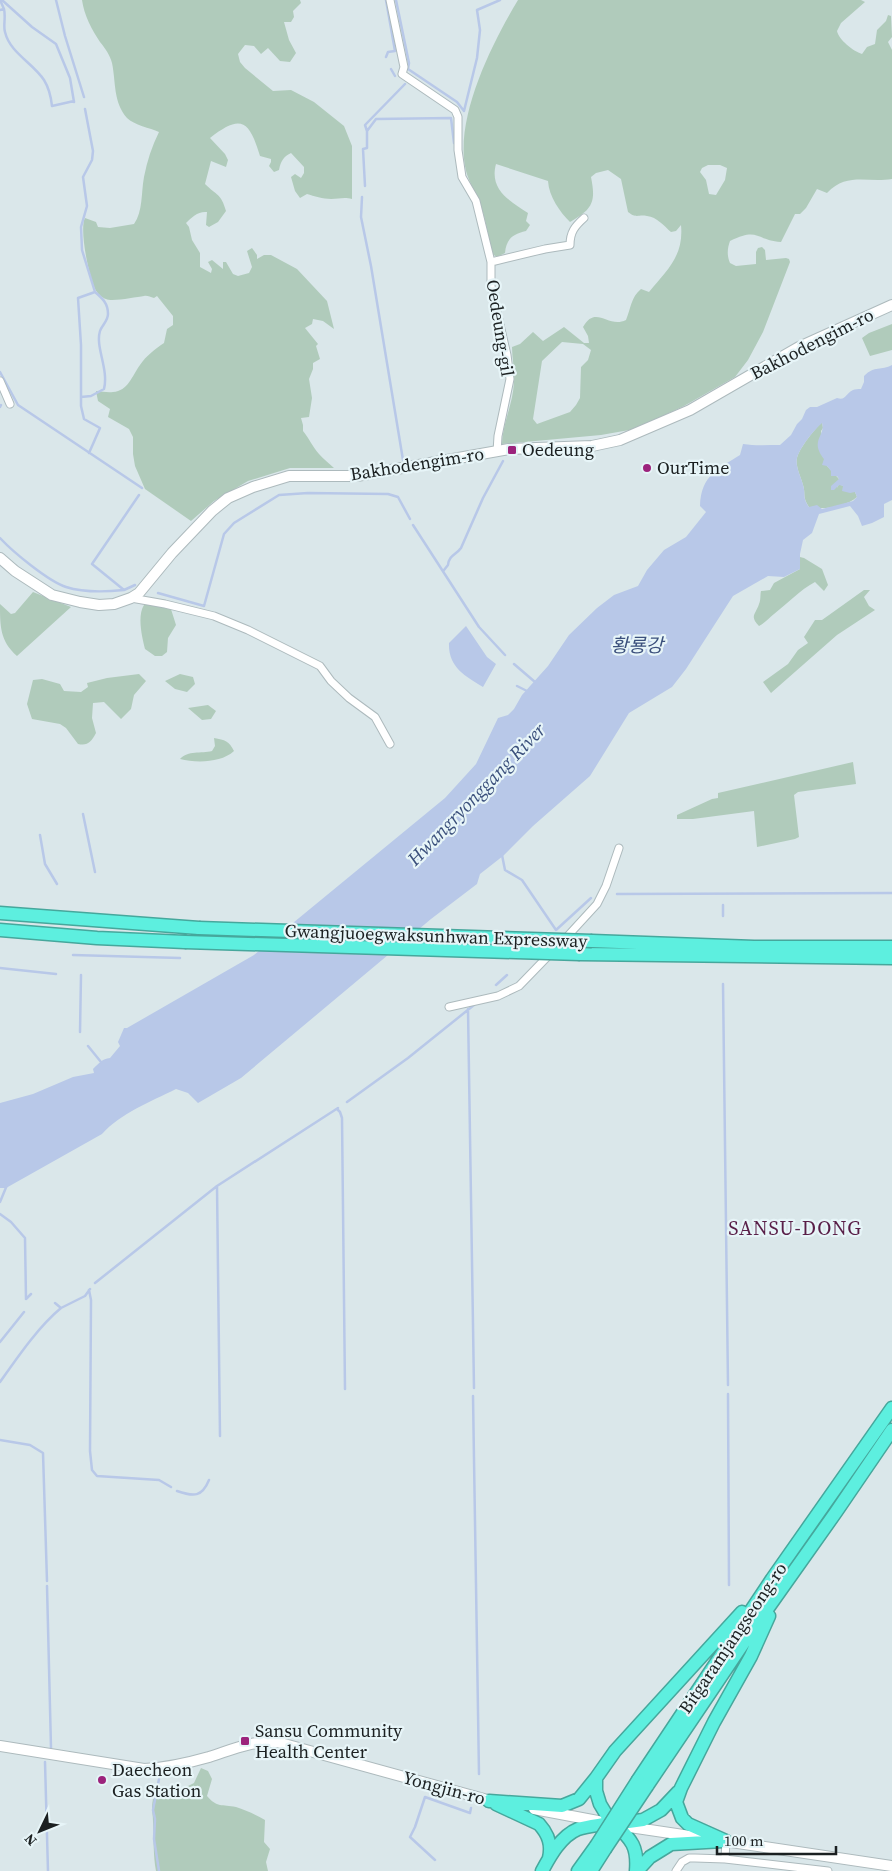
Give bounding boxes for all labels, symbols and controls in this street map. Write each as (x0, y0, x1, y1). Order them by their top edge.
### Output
street label: Oedeung-gil (481, 278, 520, 378)
street label: Bakhodengim-ro (746, 302, 878, 385)
place label: Oedeung (522, 437, 594, 462)
street label: Bakhodengim-ro (348, 441, 486, 486)
marker: Oedeung (506, 444, 518, 456)
place label: OurTime (657, 455, 729, 480)
marker: OurTime (641, 462, 653, 474)
water label: 황룡강 (611, 632, 666, 658)
water label: Hwangryonggang River (400, 716, 552, 872)
street label: Gwangjuoegwaksunhwan Expressway (284, 918, 589, 953)
district label: SANSU-DONG (728, 1214, 862, 1242)
street label: Bitgaramjangseong-ro (673, 1557, 793, 1718)
place label: Sansu Community Health Center (255, 1718, 403, 1764)
marker: Sansu Community Health Center (239, 1735, 251, 1747)
place label: Daecheon Gas Station (112, 1757, 202, 1803)
street label: Yongjin-ro (400, 1765, 488, 1811)
marker: Daecheon Gas Station (96, 1774, 108, 1786)
north arrow (15, 1806, 65, 1856)
scale bar (717, 1824, 836, 1856)
text: N (20, 1829, 41, 1850)
text: 100 m (724, 1830, 764, 1851)

